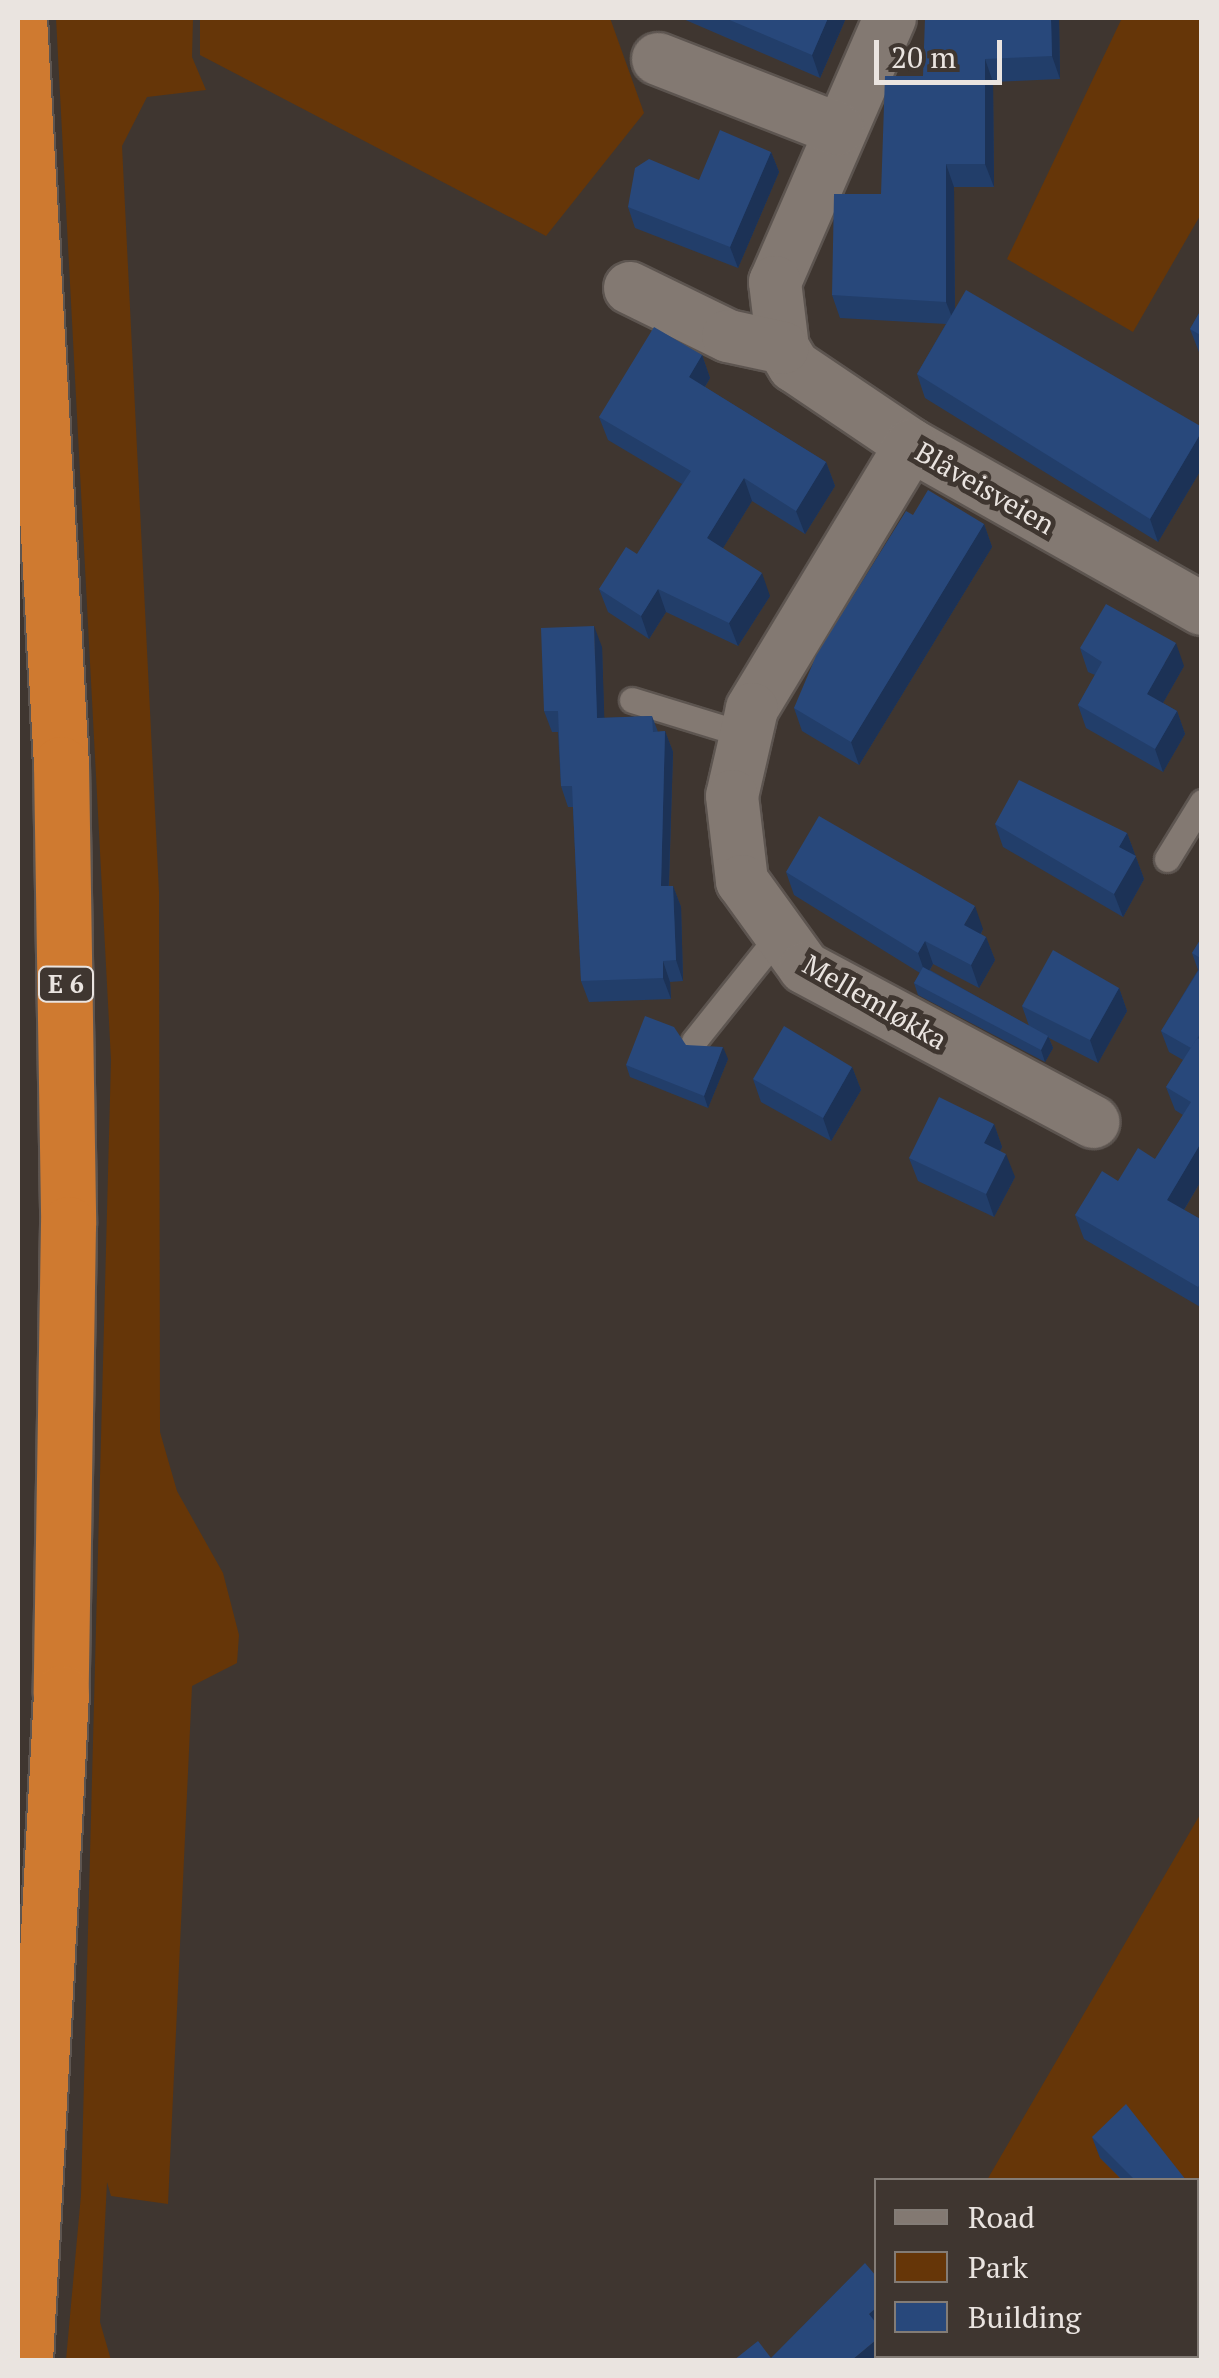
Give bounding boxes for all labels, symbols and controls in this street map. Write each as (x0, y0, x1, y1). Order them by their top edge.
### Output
scale bar (879, 20, 1006, 82)
text: 20 m (891, 37, 956, 77)
street label: Blåveisveien (909, 435, 1061, 541)
street label: Mellemløkka (797, 947, 953, 1057)
road number: E 6 (36, 964, 96, 1004)
legend (874, 2178, 1199, 2358)
text: Road (968, 2197, 1035, 2237)
text: Park (968, 2247, 1028, 2287)
text: Building (968, 2297, 1081, 2337)

